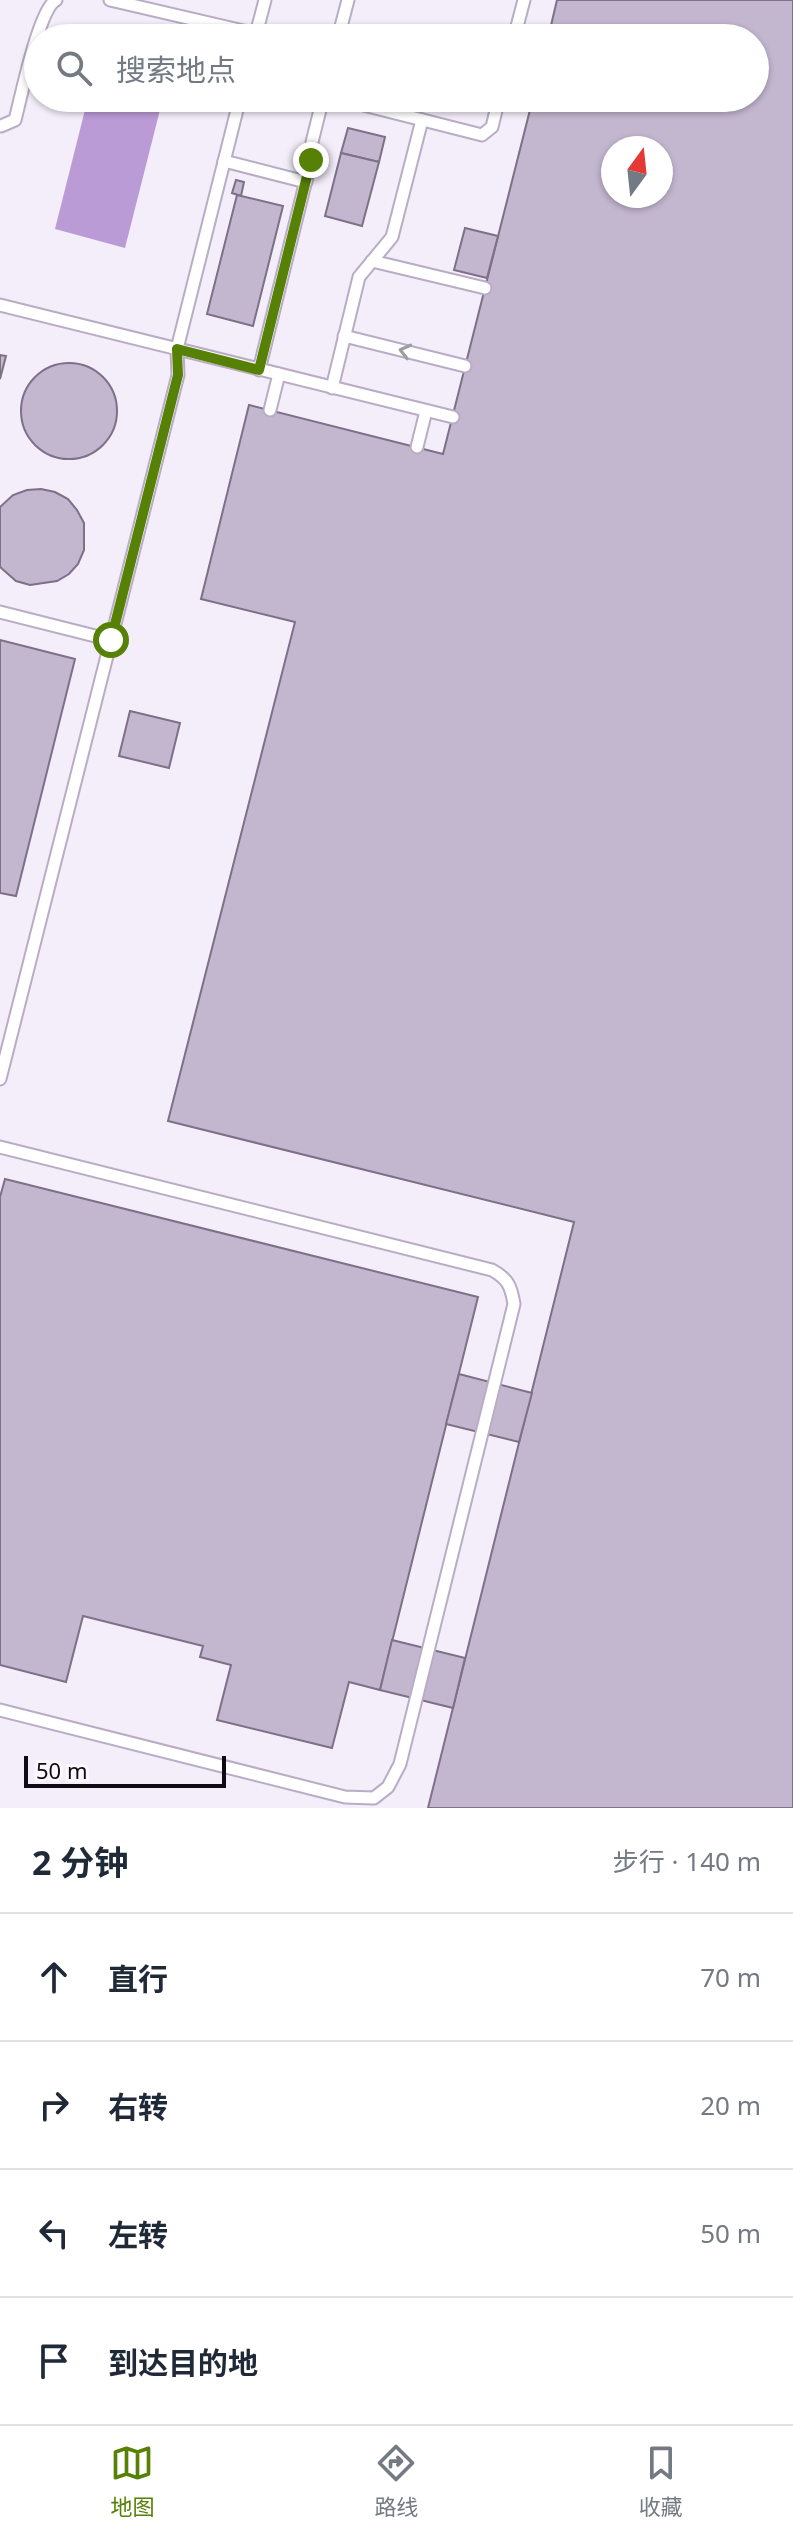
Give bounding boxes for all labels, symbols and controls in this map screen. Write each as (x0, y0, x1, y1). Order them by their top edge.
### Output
search box (24, 24, 769, 112)
icon: search (52, 46, 96, 90)
text: 搜索地点 (116, 49, 236, 90)
north arrow (601, 136, 673, 208)
route end (293, 142, 329, 178)
one-way arrow (398, 343, 412, 360)
route start (93, 622, 129, 658)
scale bar (24, 1752, 226, 1788)
text: 50 m (36, 1755, 87, 1785)
text: 2 分钟 (32, 1839, 128, 1885)
text: 步行 · 140 m (613, 1843, 761, 1879)
icon: ahead (32, 1955, 76, 1999)
text: 直行 (108, 1958, 168, 1999)
text: 70 m (700, 1959, 761, 1995)
icon: right (32, 2083, 76, 2127)
text: 右转 (108, 2086, 168, 2127)
text: 20 m (700, 2087, 761, 2123)
icon: left (32, 2211, 76, 2255)
text: 左转 (108, 2214, 168, 2255)
text: 50 m (700, 2215, 761, 2251)
icon: arrive (32, 2339, 76, 2383)
text: 到达目的地 (108, 2342, 258, 2383)
tab: 地图 (110, 2441, 154, 2521)
tab: 路线 (374, 2441, 419, 2521)
tab: 收藏 (639, 2441, 683, 2521)

